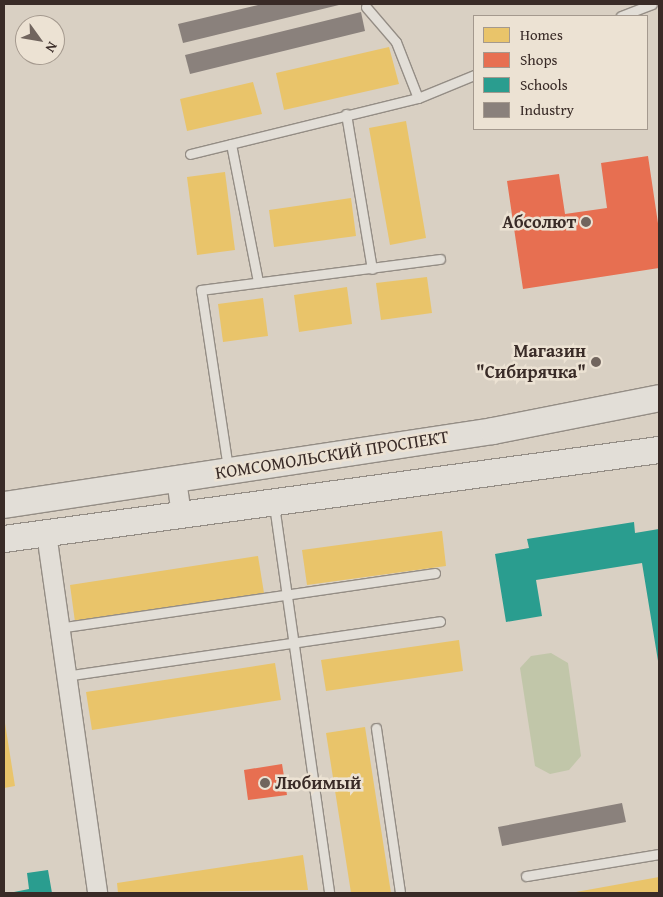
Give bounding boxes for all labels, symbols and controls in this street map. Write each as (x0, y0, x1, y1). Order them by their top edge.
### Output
north arrow (15, 15, 65, 65)
legend (473, 15, 648, 130)
text: Homes (520, 24, 563, 45)
text: N (41, 38, 63, 57)
text: Shops (520, 49, 557, 70)
text: Schools (520, 74, 568, 95)
text: Industry (520, 99, 574, 120)
place label: Абсолют (502, 211, 576, 233)
marker: Абсолют (580, 216, 592, 228)
place label: Магазин "Сибирячка" (476, 341, 586, 384)
marker: Магазин "Сибирячка" (590, 356, 602, 368)
street label: КОМСОМОЛЬСКИЙ ПРОСПЕКТ (214, 426, 450, 484)
place label: Любимый (275, 772, 361, 794)
marker: Любимый (259, 777, 271, 789)

